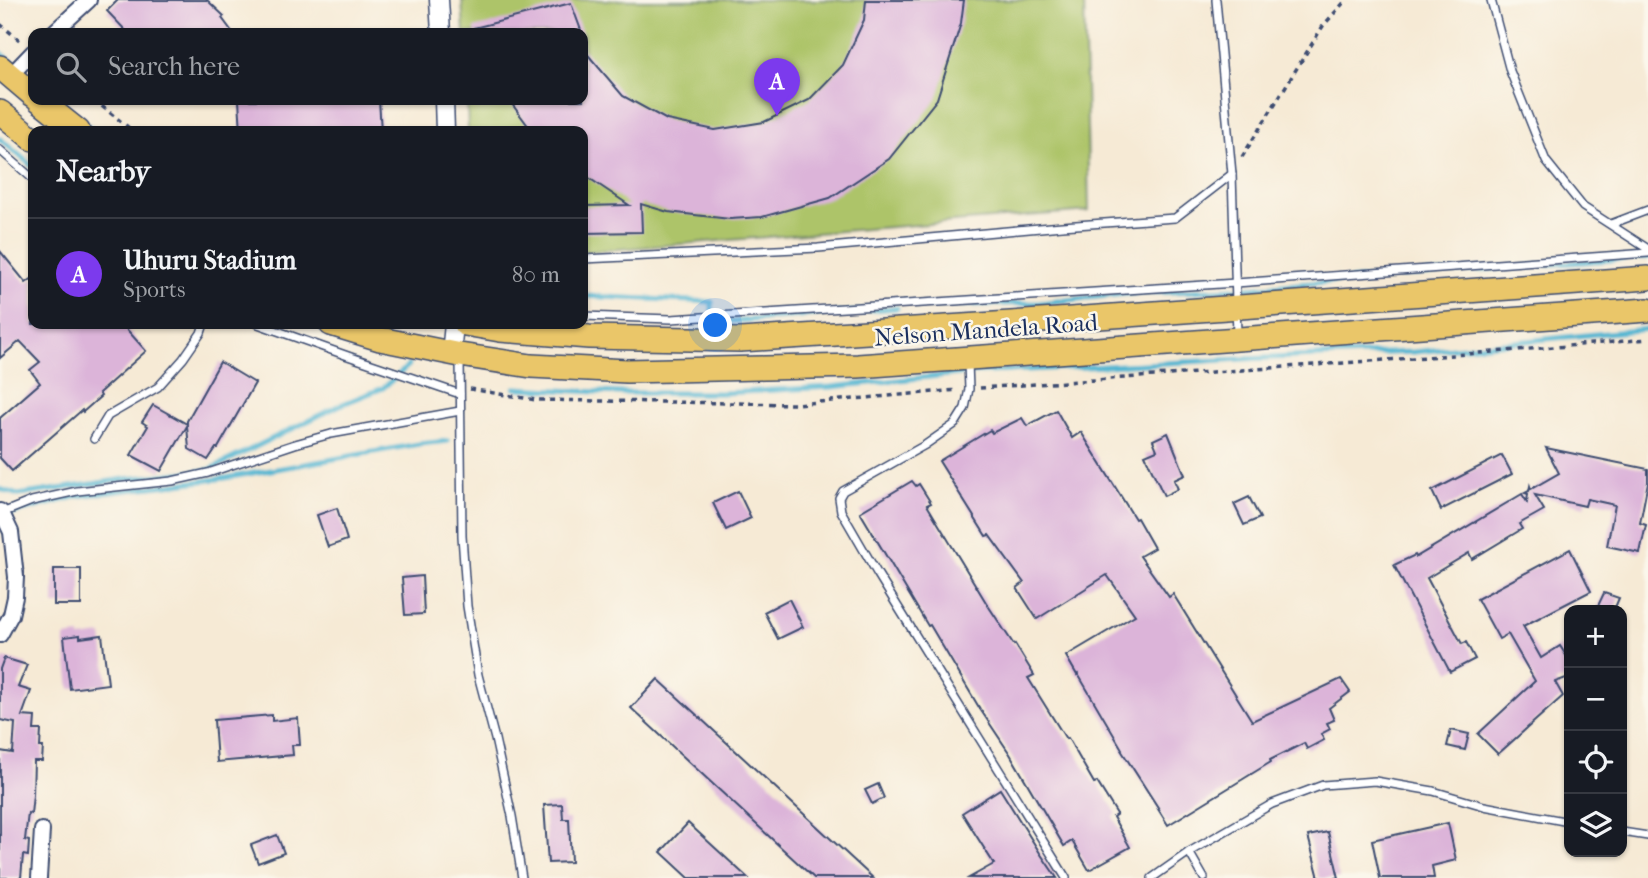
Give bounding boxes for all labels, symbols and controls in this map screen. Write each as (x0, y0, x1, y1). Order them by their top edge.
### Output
search box (28, 28, 588, 105)
icon: search (52, 48, 90, 86)
text: Search here (108, 51, 240, 82)
pin: A (754, 58, 800, 116)
text: Nearby (56, 154, 151, 189)
text: Uhuru Stadium (123, 245, 296, 276)
text: A (72, 261, 86, 288)
text: 80 m (512, 261, 560, 288)
text: Sports (123, 276, 185, 303)
your location (698, 308, 732, 342)
street label: Nelson Mandela Road (873, 308, 1100, 352)
map controls (1564, 605, 1627, 857)
button: + (1564, 605, 1627, 668)
button: − (1564, 668, 1627, 731)
button: locate (1564, 731, 1627, 794)
button: layers (1564, 794, 1627, 857)

